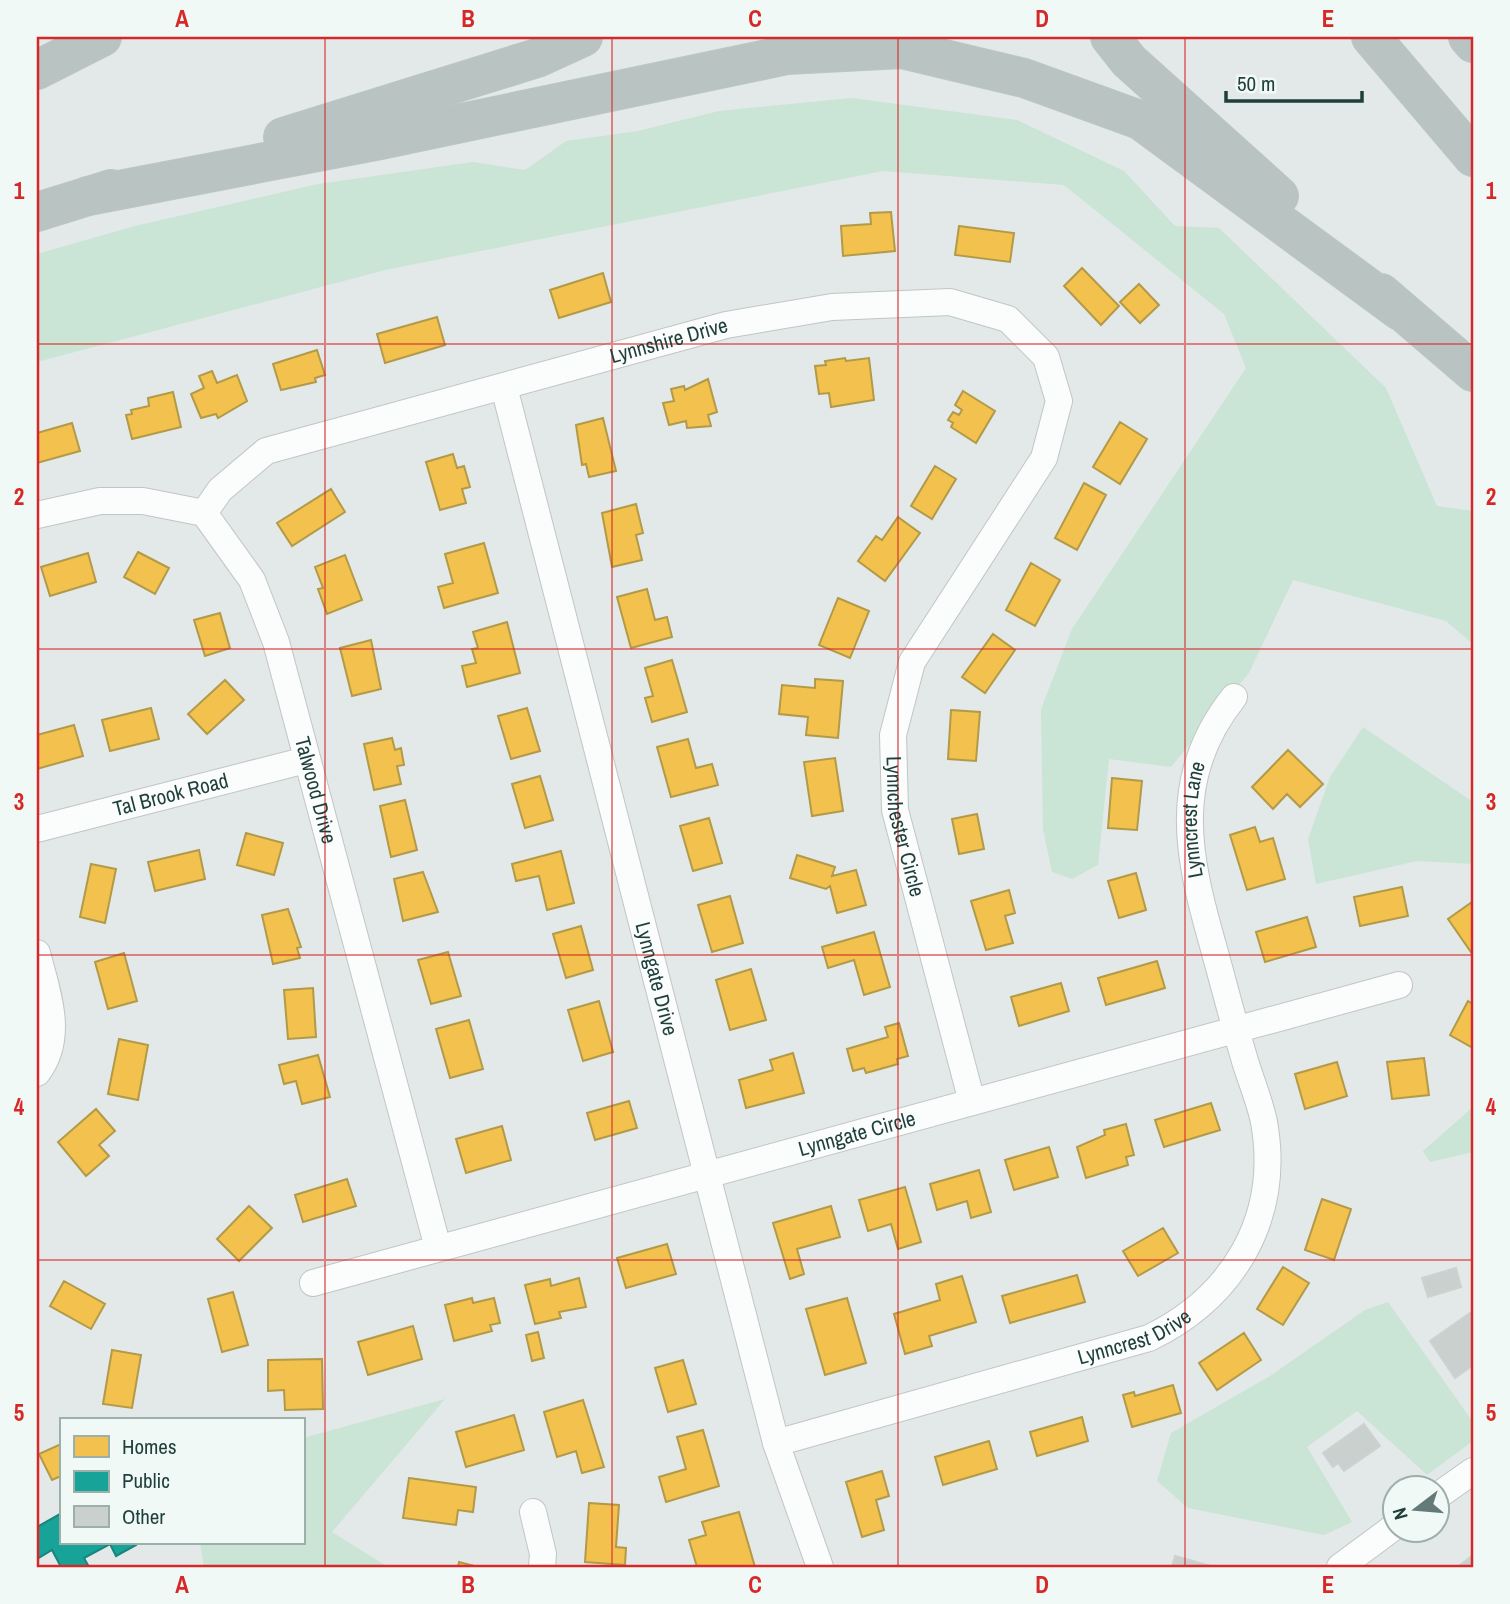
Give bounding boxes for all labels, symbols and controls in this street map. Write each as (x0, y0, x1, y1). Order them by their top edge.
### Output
text: A (175, 3, 189, 34)
text: B (461, 3, 475, 34)
text: C (748, 3, 762, 34)
text: D (1035, 3, 1049, 34)
text: E (1322, 3, 1334, 34)
scale bar (1226, 60, 1363, 104)
text: 50 m (1237, 69, 1275, 98)
text: 1 (14, 175, 25, 206)
text: 1 (1486, 175, 1497, 206)
street label: Lynnshire Drive (607, 310, 731, 370)
text: 2 (14, 481, 24, 512)
text: 2 (1486, 481, 1496, 512)
street label: Talwood Drive (288, 733, 344, 847)
street label: Lynnchester Circle (880, 756, 932, 900)
street label: Lynncrest Lane (1175, 758, 1212, 880)
street label: Tal Brook Road (110, 766, 231, 823)
text: 3 (14, 786, 24, 817)
text: 3 (1486, 786, 1496, 817)
street label: Lynngate Drive (628, 919, 685, 1038)
text: 4 (14, 1091, 25, 1122)
text: 4 (1486, 1091, 1497, 1122)
street label: Lynngate Circle (795, 1103, 918, 1163)
street label: Lynncrest Drive (1074, 1302, 1197, 1371)
text: 5 (14, 1397, 24, 1428)
text: 5 (1486, 1397, 1496, 1428)
legend (60, 1418, 304, 1544)
text: Homes (122, 1432, 177, 1461)
text: Public (122, 1466, 170, 1495)
north arrow (1380, 1474, 1450, 1544)
text: Other (122, 1502, 165, 1531)
text: N (1386, 1505, 1414, 1523)
text: A (175, 1569, 189, 1600)
text: B (461, 1569, 475, 1600)
text: C (748, 1569, 762, 1600)
text: D (1035, 1569, 1049, 1600)
text: E (1322, 1569, 1334, 1600)

